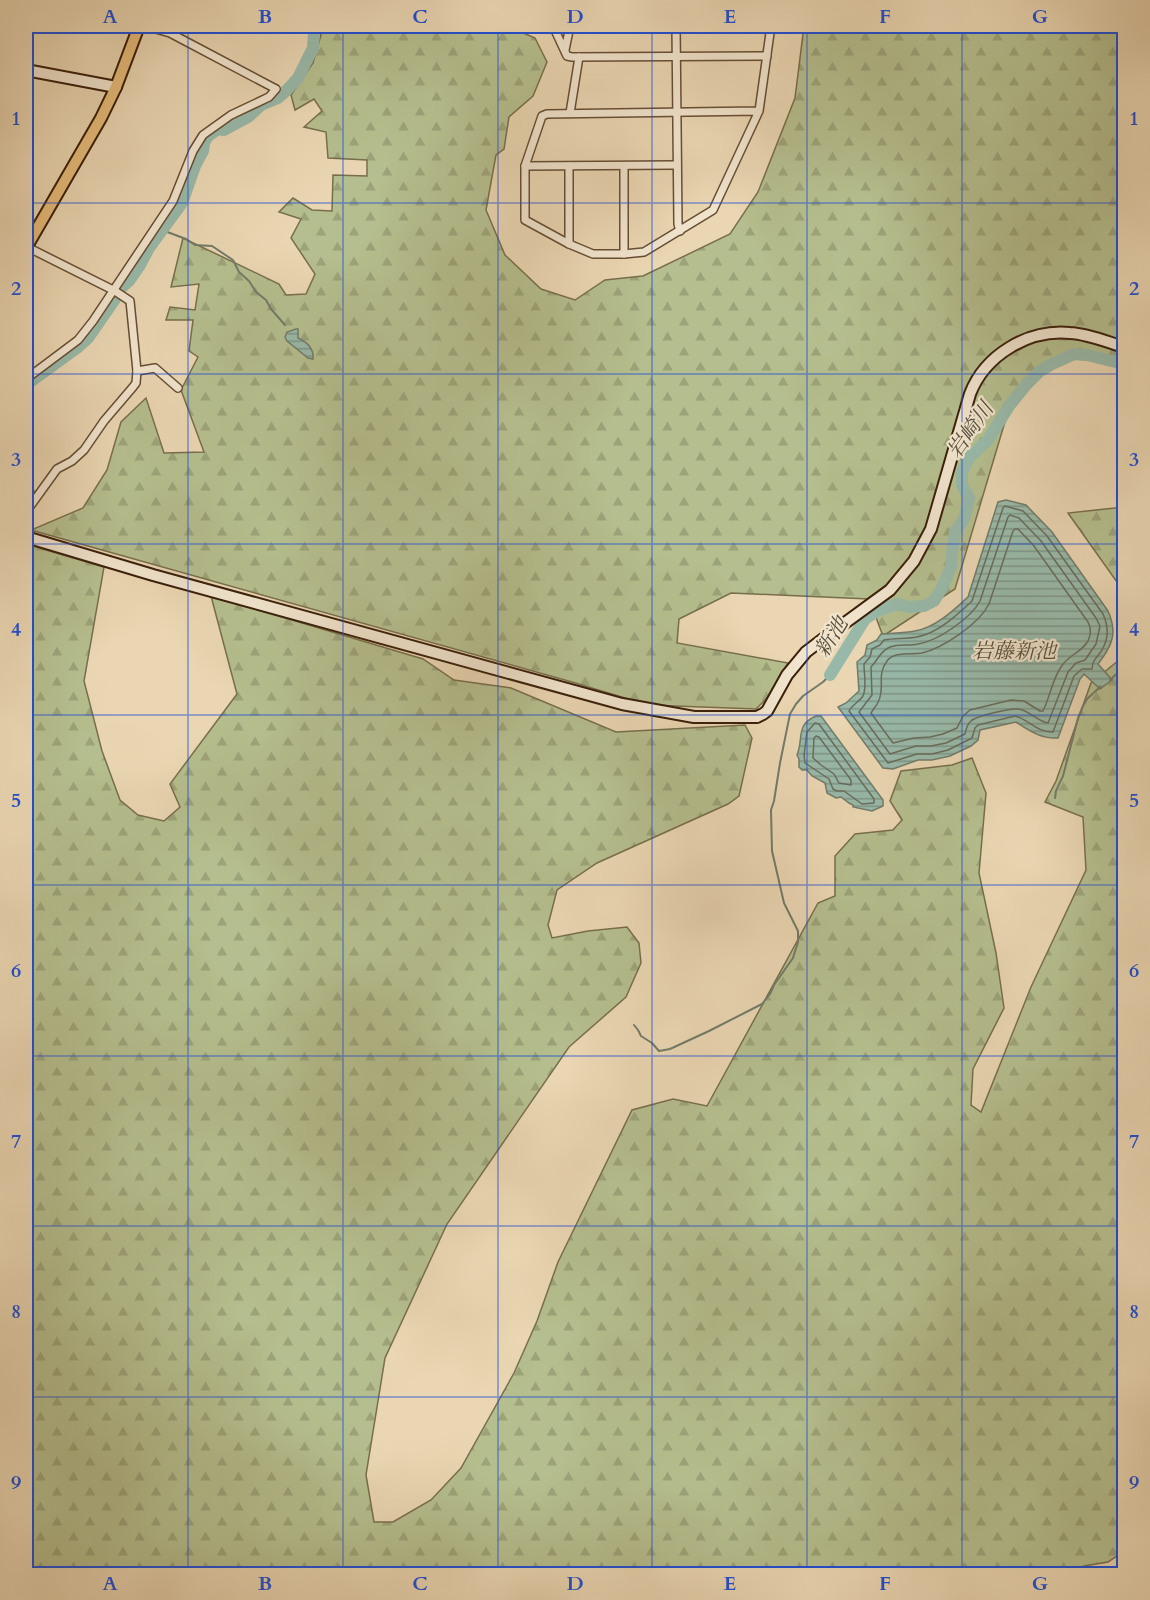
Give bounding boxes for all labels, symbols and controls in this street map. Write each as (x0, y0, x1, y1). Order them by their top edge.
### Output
text: A (102, 3, 118, 30)
text: B (258, 3, 272, 30)
text: C (412, 3, 428, 30)
text: D (566, 3, 584, 30)
text: E (724, 3, 736, 30)
text: F (879, 3, 891, 30)
text: G (1032, 3, 1048, 30)
text: 1 (11, 105, 21, 132)
text: 1 (1129, 105, 1139, 132)
text: 2 (11, 275, 21, 302)
text: 2 (1129, 275, 1139, 302)
water label: 岩崎川 (940, 395, 1002, 464)
text: 3 (11, 446, 21, 473)
text: 3 (1129, 446, 1139, 473)
water label: 新池 (808, 610, 856, 663)
text: 4 (11, 616, 21, 643)
text: 4 (1129, 616, 1139, 643)
water label: 岩藤新池 (972, 637, 1058, 666)
text: 5 (11, 787, 21, 814)
text: 5 (1129, 787, 1139, 814)
text: 6 (11, 957, 21, 984)
text: 6 (1129, 957, 1139, 984)
text: 7 (11, 1128, 21, 1155)
text: 7 (1129, 1128, 1139, 1155)
text: 8 (11, 1298, 21, 1325)
text: 8 (1129, 1298, 1139, 1325)
text: 9 (11, 1469, 21, 1496)
text: 9 (1129, 1469, 1139, 1496)
text: A (102, 1570, 118, 1597)
text: B (258, 1570, 272, 1597)
text: C (412, 1570, 428, 1597)
text: D (566, 1570, 584, 1597)
text: E (724, 1570, 736, 1597)
text: F (879, 1570, 891, 1597)
text: G (1032, 1570, 1048, 1597)

